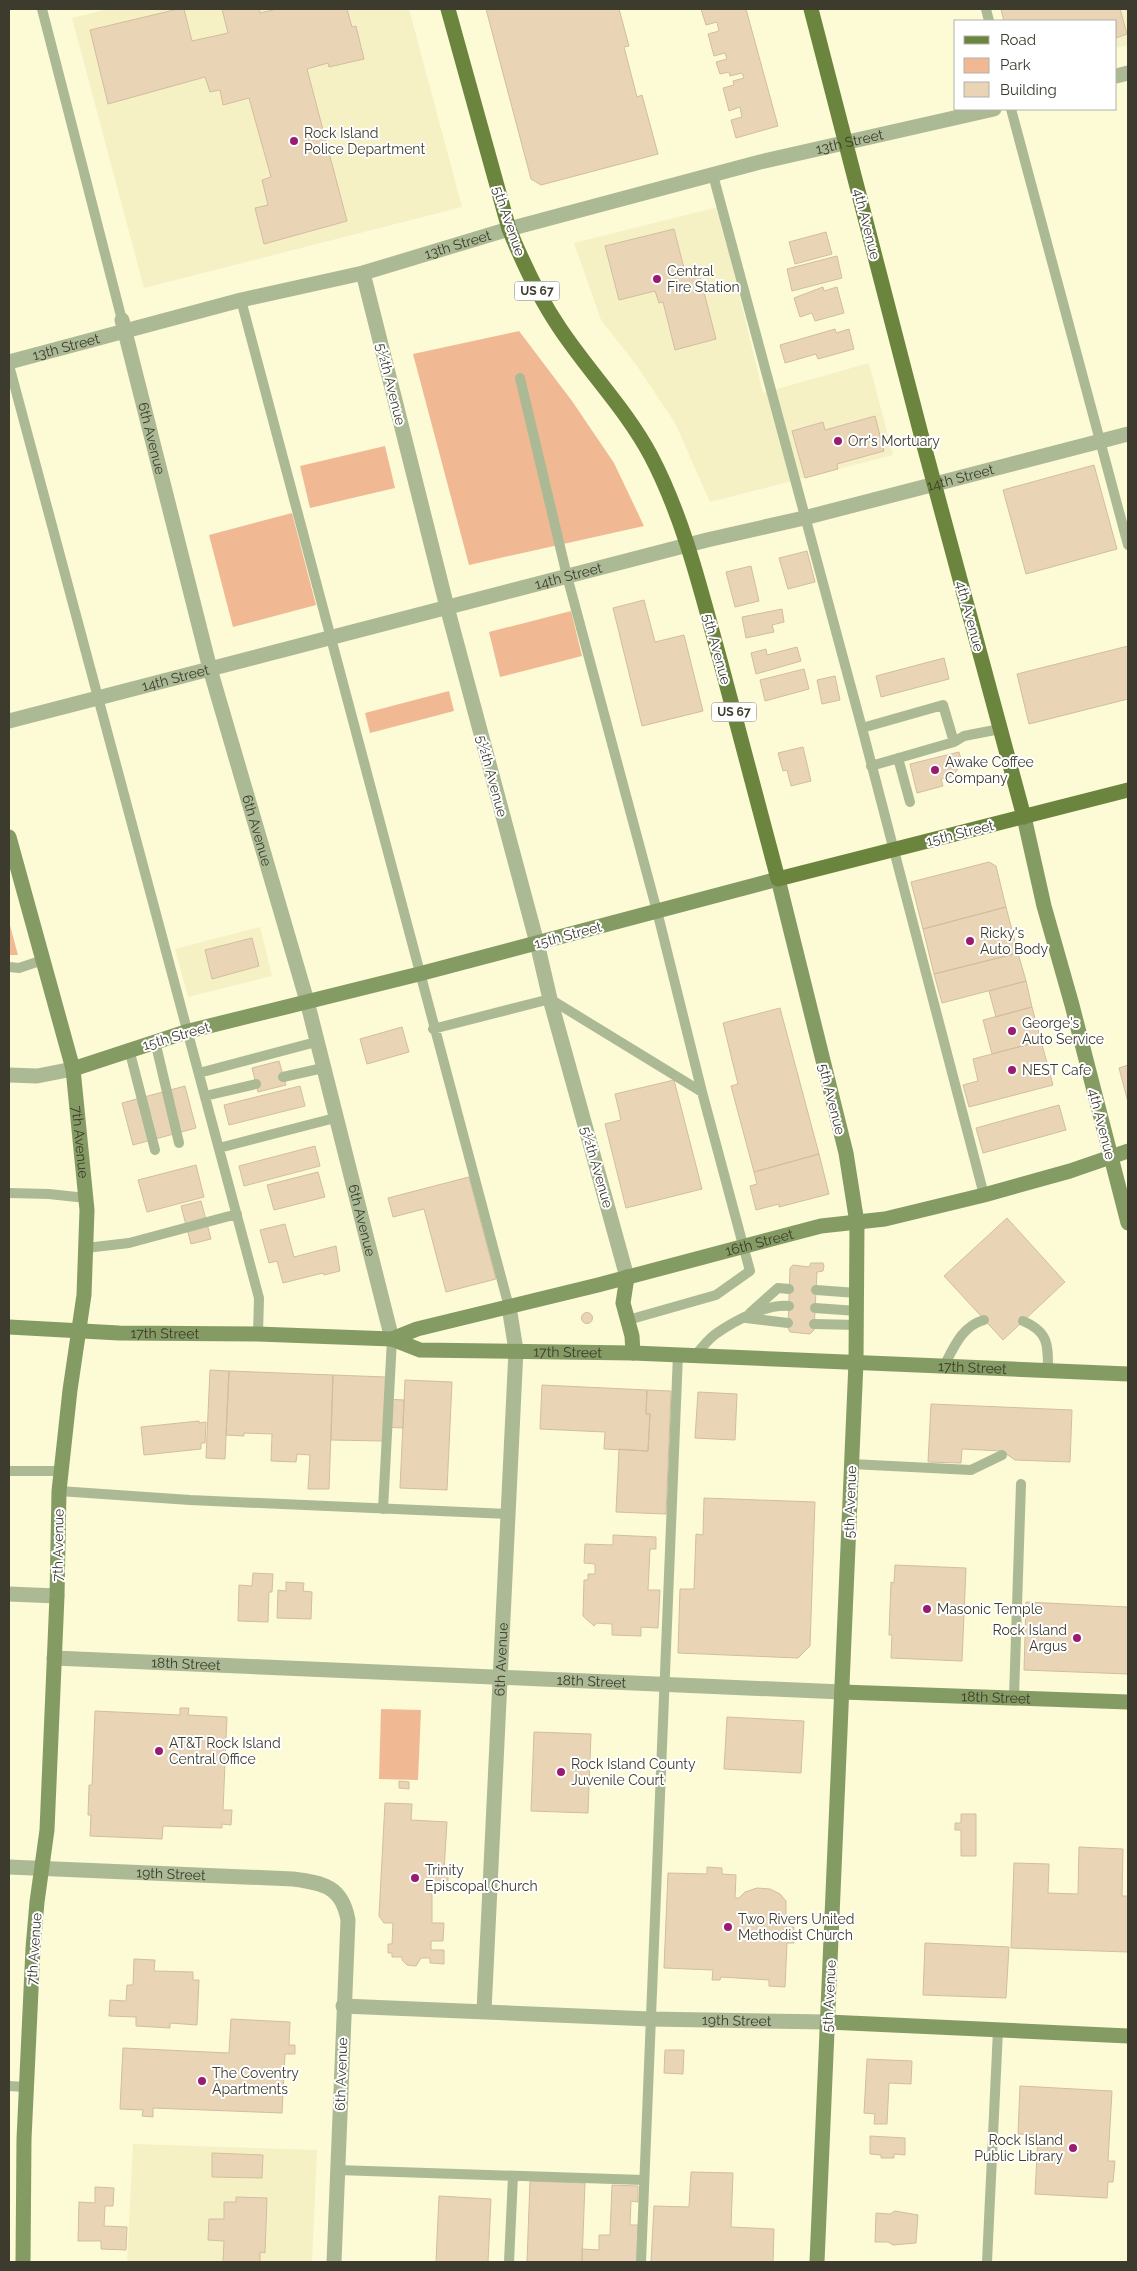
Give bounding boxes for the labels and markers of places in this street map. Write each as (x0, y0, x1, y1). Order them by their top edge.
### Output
place label: Rock Island Police Department (304, 125, 425, 157)
marker: Rock Island Police Department (288, 135, 300, 147)
place label: Central Fire Station (667, 263, 740, 295)
marker: Central Fire Station (651, 273, 663, 285)
place label: Orr's Mortuary (848, 433, 940, 449)
marker: Orr's Mortuary (832, 435, 844, 447)
place label: Awake Coffee Company (945, 754, 1034, 786)
marker: Awake Coffee Company (929, 764, 941, 776)
place label: Ricky's Auto Body (980, 925, 1048, 957)
marker: Ricky's Auto Body (964, 935, 976, 947)
place label: George's Auto Service (1022, 1015, 1104, 1047)
marker: George's Auto Service (1006, 1025, 1018, 1037)
place label: NEST Cafe (1022, 1062, 1091, 1078)
marker: NEST Cafe (1006, 1064, 1018, 1076)
place label: Masonic Temple (937, 1601, 1043, 1617)
marker: Masonic Temple (921, 1603, 933, 1615)
place label: Rock Island Argus (993, 1622, 1067, 1654)
marker: Rock Island Argus (1071, 1632, 1083, 1644)
place label: AT&T Rock Island Central Office (169, 1735, 281, 1767)
marker: AT&T Rock Island Central Office (153, 1745, 165, 1757)
place label: Rock Island County Juvenile Court (571, 1756, 696, 1788)
marker: Rock Island County Juvenile Court (555, 1766, 567, 1778)
place label: Trinity Episcopal Church (425, 1862, 538, 1894)
marker: Trinity Episcopal Church (409, 1872, 421, 1884)
place label: Two Rivers United Methodist Church (738, 1911, 854, 1943)
marker: Two Rivers United Methodist Church (722, 1921, 734, 1933)
place label: The Coventry Apartments (212, 2065, 299, 2097)
marker: The Coventry Apartments (196, 2075, 208, 2087)
place label: Rock Island Public Library (974, 2132, 1063, 2164)
marker: Rock Island Public Library (1067, 2142, 1079, 2154)

